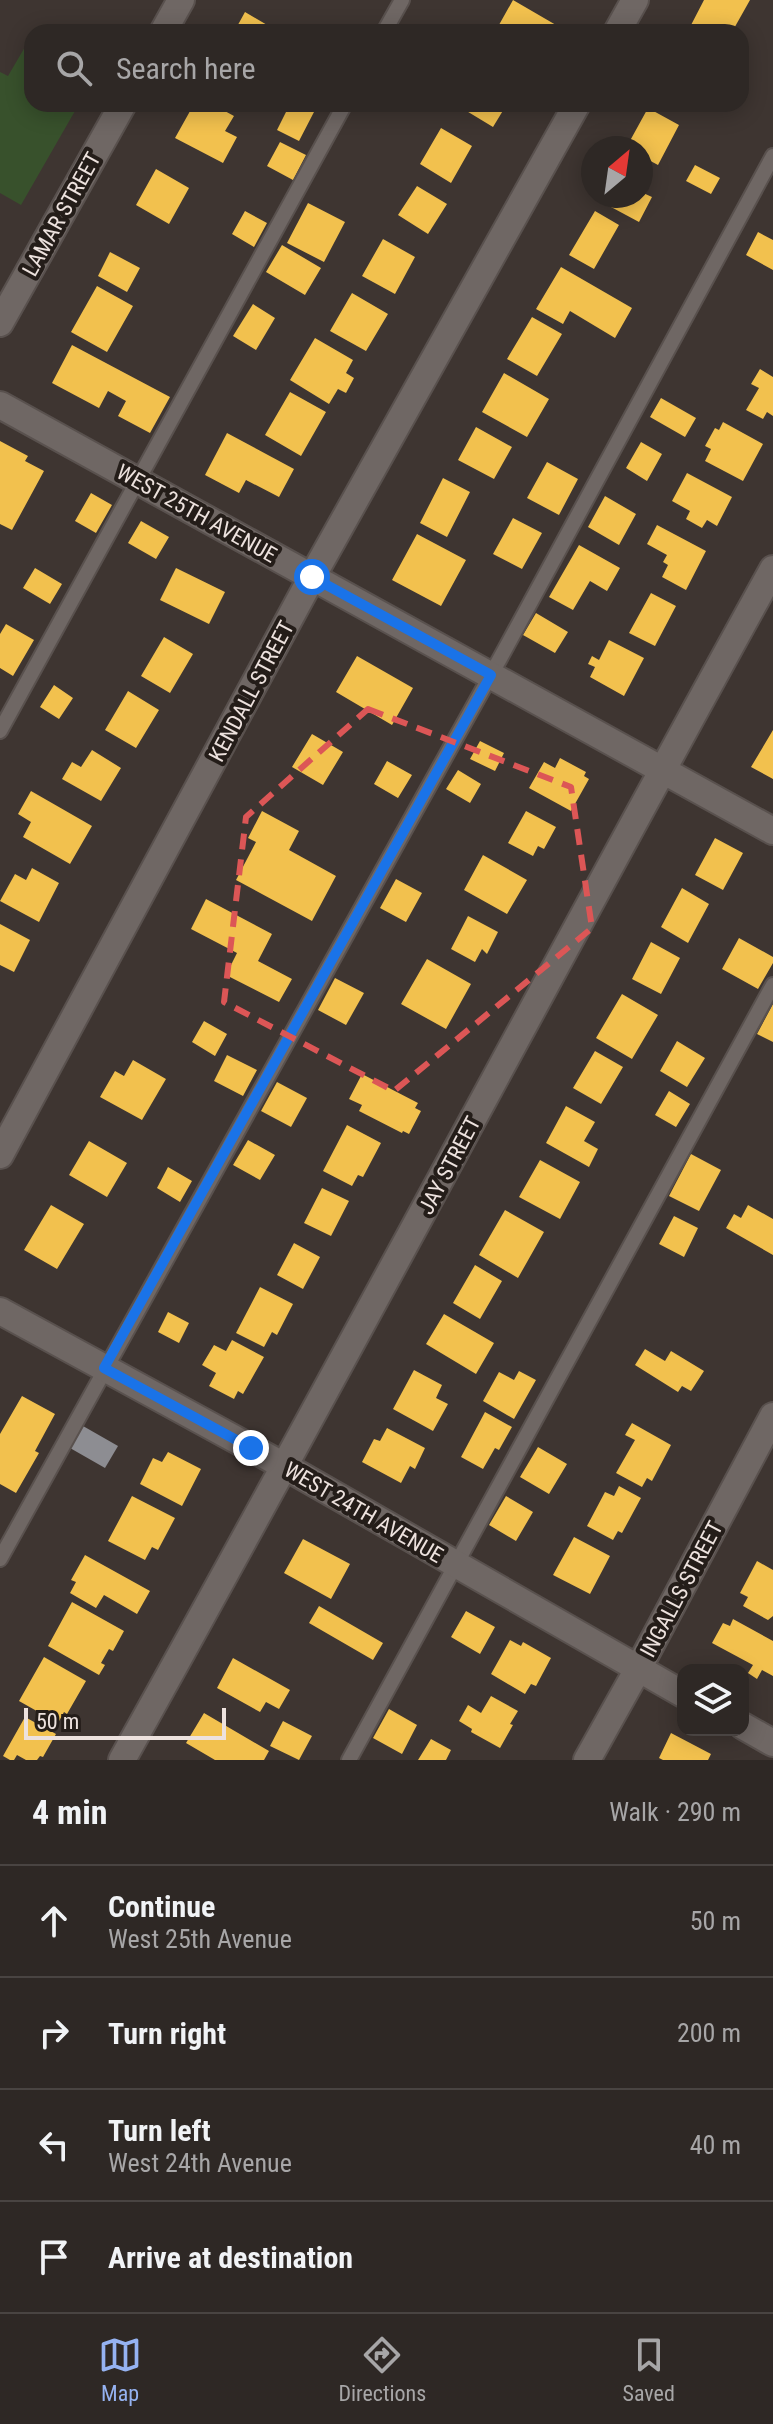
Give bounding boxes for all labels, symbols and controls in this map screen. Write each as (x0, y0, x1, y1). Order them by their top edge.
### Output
search box (24, 24, 749, 112)
icon: search (52, 46, 96, 90)
text: Search here (116, 51, 256, 86)
north arrow (581, 136, 653, 208)
street label: LAMAR STREET (17, 148, 106, 281)
street label: WEST 25TH AVENUE (112, 459, 281, 568)
route start (294, 559, 330, 595)
street label: KENDALL STREET (204, 617, 299, 766)
street label: JAY STREET (413, 1112, 486, 1218)
route end (233, 1430, 269, 1466)
street label: WEST 24TH AVENUE (280, 1457, 448, 1568)
street label: INGALLS STREET (635, 1517, 728, 1661)
map controls (677, 1664, 749, 1736)
button: layers (677, 1664, 749, 1736)
scale bar (24, 1704, 226, 1740)
text: 50 m (36, 1709, 79, 1734)
text: 4 min (32, 1792, 108, 1832)
text: Walk · 290 m (609, 1797, 741, 1827)
text: Continue (108, 1889, 215, 1924)
icon: ahead (32, 1899, 76, 1943)
text: 50 m (690, 1906, 741, 1936)
text: West 25th Avenue (108, 1924, 292, 1954)
icon: right (32, 2011, 76, 2055)
text: Turn right (108, 2016, 226, 2051)
text: 200 m (677, 2018, 741, 2048)
text: Turn left (108, 2113, 211, 2148)
icon: left (32, 2123, 76, 2167)
text: 40 m (690, 2130, 741, 2160)
text: West 24th Avenue (108, 2148, 292, 2178)
icon: arrive (32, 2235, 76, 2279)
text: Arrive at destination (108, 2240, 353, 2275)
tab: Map (98, 2333, 142, 2406)
tab: Directions (338, 2333, 426, 2406)
tab: Saved (623, 2333, 675, 2406)

